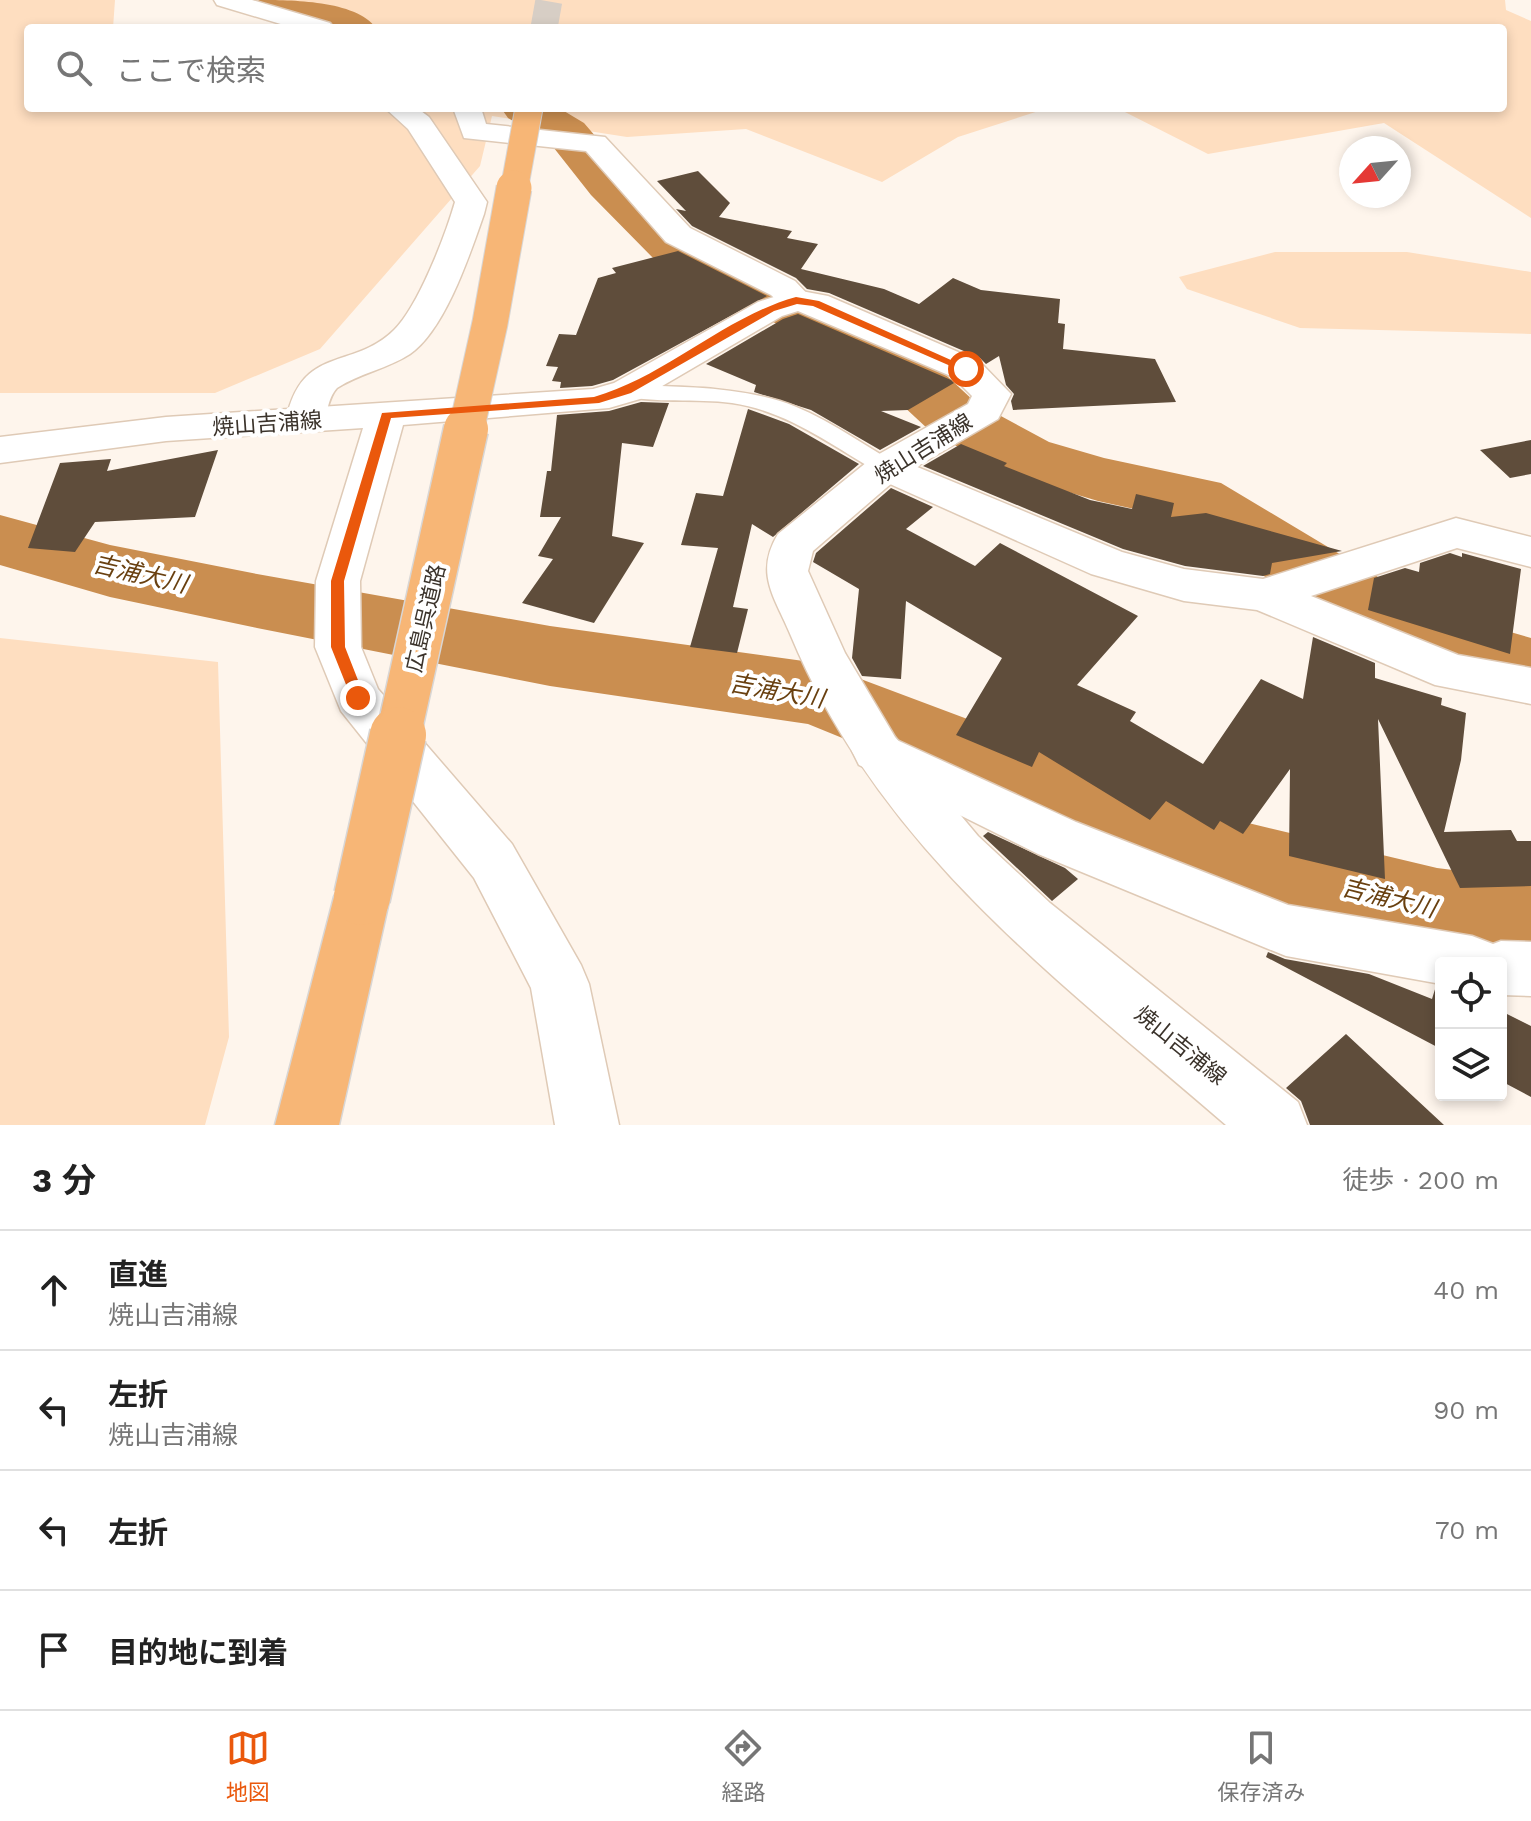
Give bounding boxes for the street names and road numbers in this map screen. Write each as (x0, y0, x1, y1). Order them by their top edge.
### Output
street label: 焼山吉浦線 (211, 407, 323, 440)
street label: 焼山吉浦線 (870, 409, 977, 488)
street label: 広島呉道路 (401, 562, 450, 675)
street label: 焼山吉浦線 (1130, 1001, 1231, 1090)

